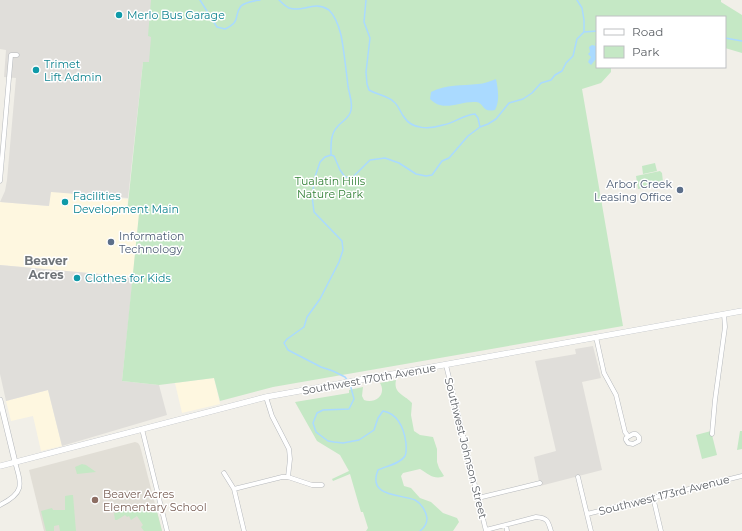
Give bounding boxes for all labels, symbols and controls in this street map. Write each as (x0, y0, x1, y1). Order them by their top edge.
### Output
place label: Merlo Bus Garage (127, 8, 225, 22)
marker: Merlo Bus Garage (114, 10, 124, 20)
legend (596, 16, 726, 68)
text: Road (632, 24, 663, 39)
text: Park (632, 44, 660, 59)
place label: Trimet Lift Admin (44, 57, 102, 84)
marker: Trimet Lift Admin (31, 65, 41, 75)
park label: Tualatin Hills Nature Park (295, 174, 366, 201)
place label: Arbor Creek Leasing Office (594, 177, 672, 204)
marker: Arbor Creek Leasing Office (675, 185, 685, 195)
place label: Facilities Development Main (73, 189, 179, 216)
marker: Facilities Development Main (60, 197, 70, 207)
place label: Information Technology (119, 229, 185, 256)
marker: Information Technology (106, 237, 116, 247)
district label: Beaver Acres (24, 253, 68, 282)
place label: Clothes for Kids (85, 271, 172, 285)
marker: Clothes for Kids (72, 273, 82, 283)
street label: Southwest 170th Avenue (301, 360, 437, 398)
street label: Southwest Johnson Street (442, 376, 490, 520)
street label: Southwest 173rd Avenue (597, 472, 731, 518)
place label: Beaver Acres Elementary School (103, 487, 207, 514)
marker: Beaver Acres Elementary School (90, 495, 100, 505)

